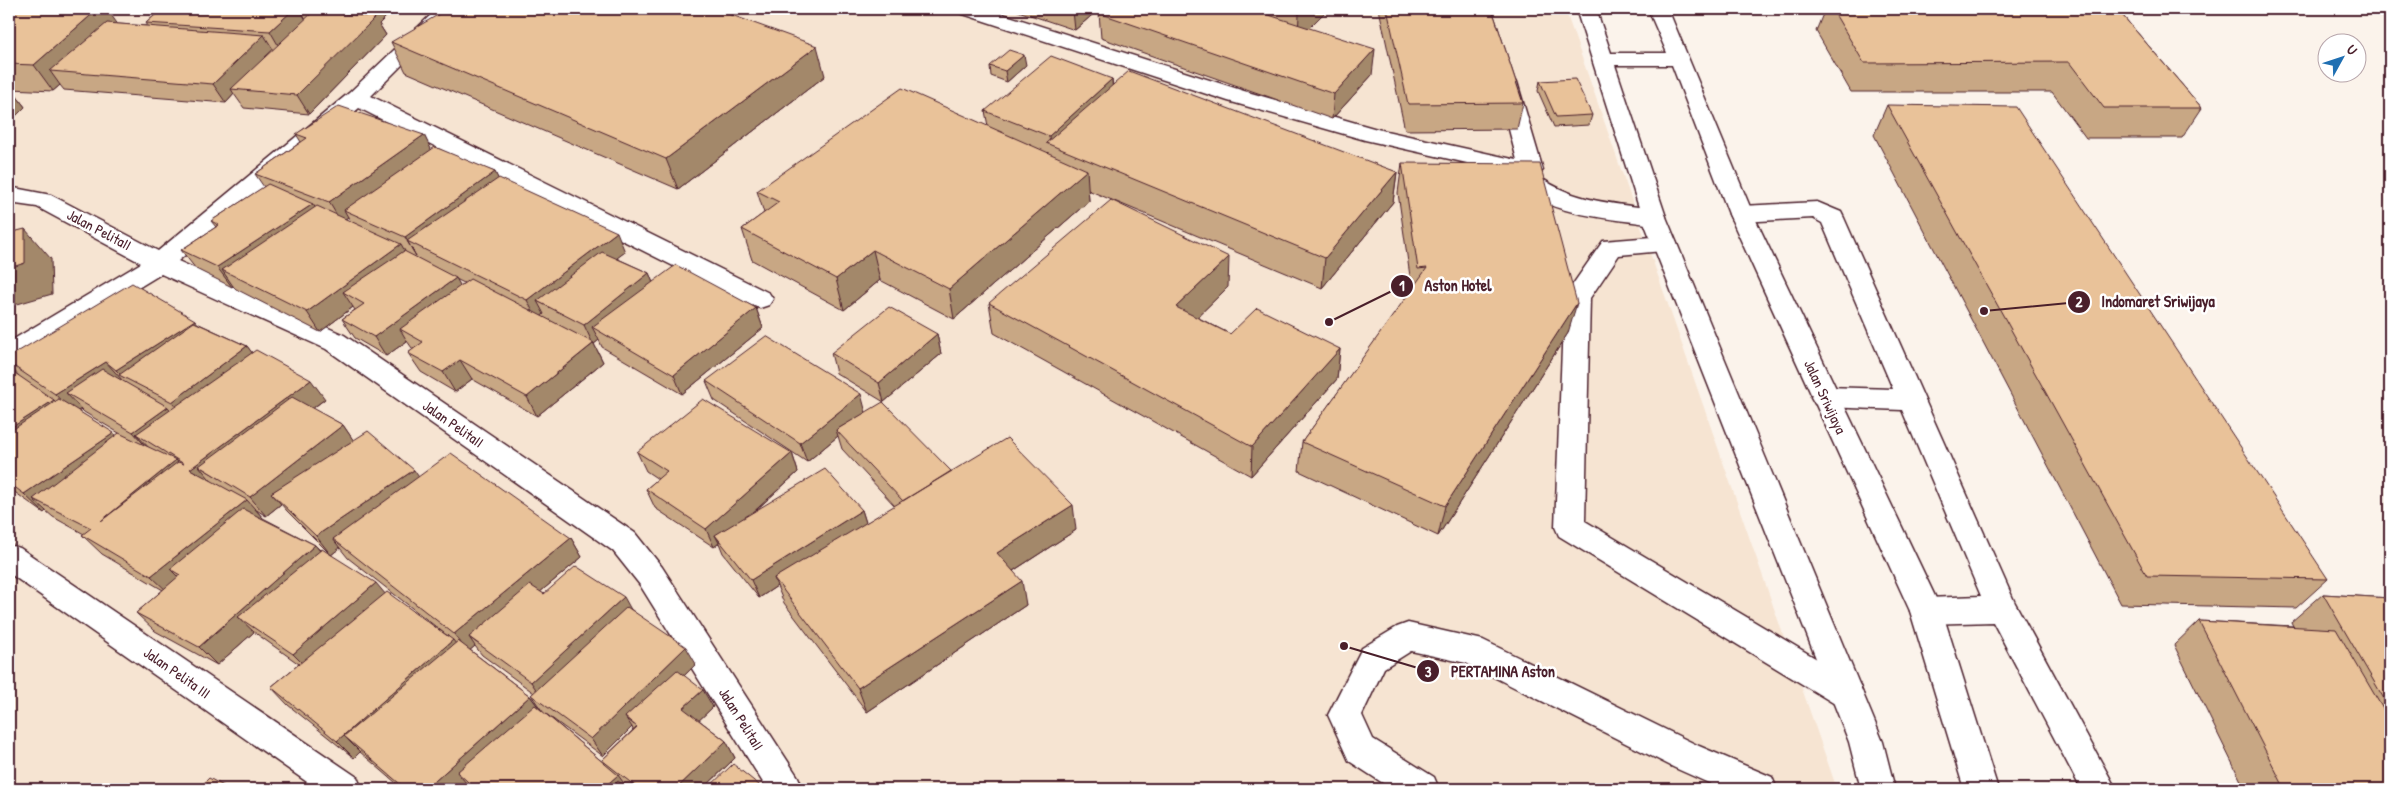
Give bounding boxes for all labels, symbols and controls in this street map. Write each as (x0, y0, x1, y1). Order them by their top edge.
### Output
north arrow (2316, 32, 2366, 82)
text: U (2343, 40, 2362, 59)
street label: Jalan PelitaII (63, 204, 135, 255)
callout: Aston Hotel (1390, 270, 1502, 301)
text: Aston Hotel (1425, 274, 1492, 296)
text: 1 (1399, 275, 1405, 296)
callout: Indomaret Sriwijaya (2066, 286, 2225, 317)
text: Indomaret Sriwijaya (2101, 290, 2216, 313)
text: 2 (2075, 291, 2083, 312)
street label: Jalan Sriwijaya (1799, 356, 1852, 437)
street label: Jalan PelitaII (419, 395, 488, 452)
street label: Jalan Pelita III (140, 642, 215, 703)
callout: PERTAMINA Aston (1416, 656, 1565, 687)
text: PERTAMINA Aston (1451, 660, 1555, 682)
text: 3 (1425, 661, 1432, 682)
street label: Jalan PelitaII (714, 683, 769, 754)

